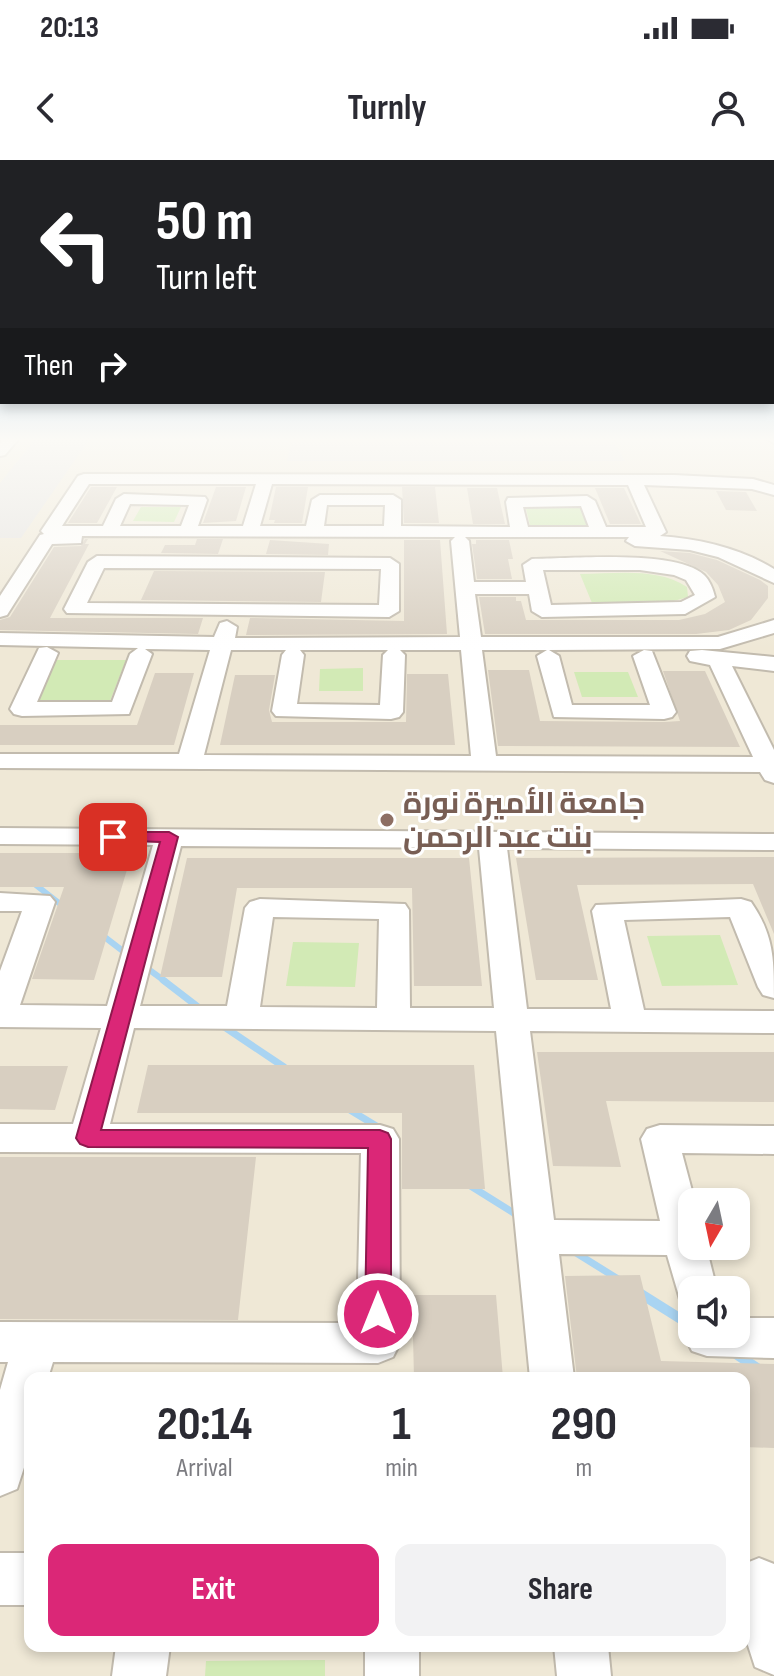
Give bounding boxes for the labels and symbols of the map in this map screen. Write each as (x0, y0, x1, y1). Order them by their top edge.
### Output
place label: جامعة الأميرة نورة بنت عبد الرحمن (403, 786, 645, 856)
pin (79, 803, 147, 871)
marker: جامعة الأميرة نورة بنت عبد الرحمن (378, 811, 396, 829)
north arrow (678, 1188, 750, 1260)
position arrow (336, 1272, 420, 1356)

